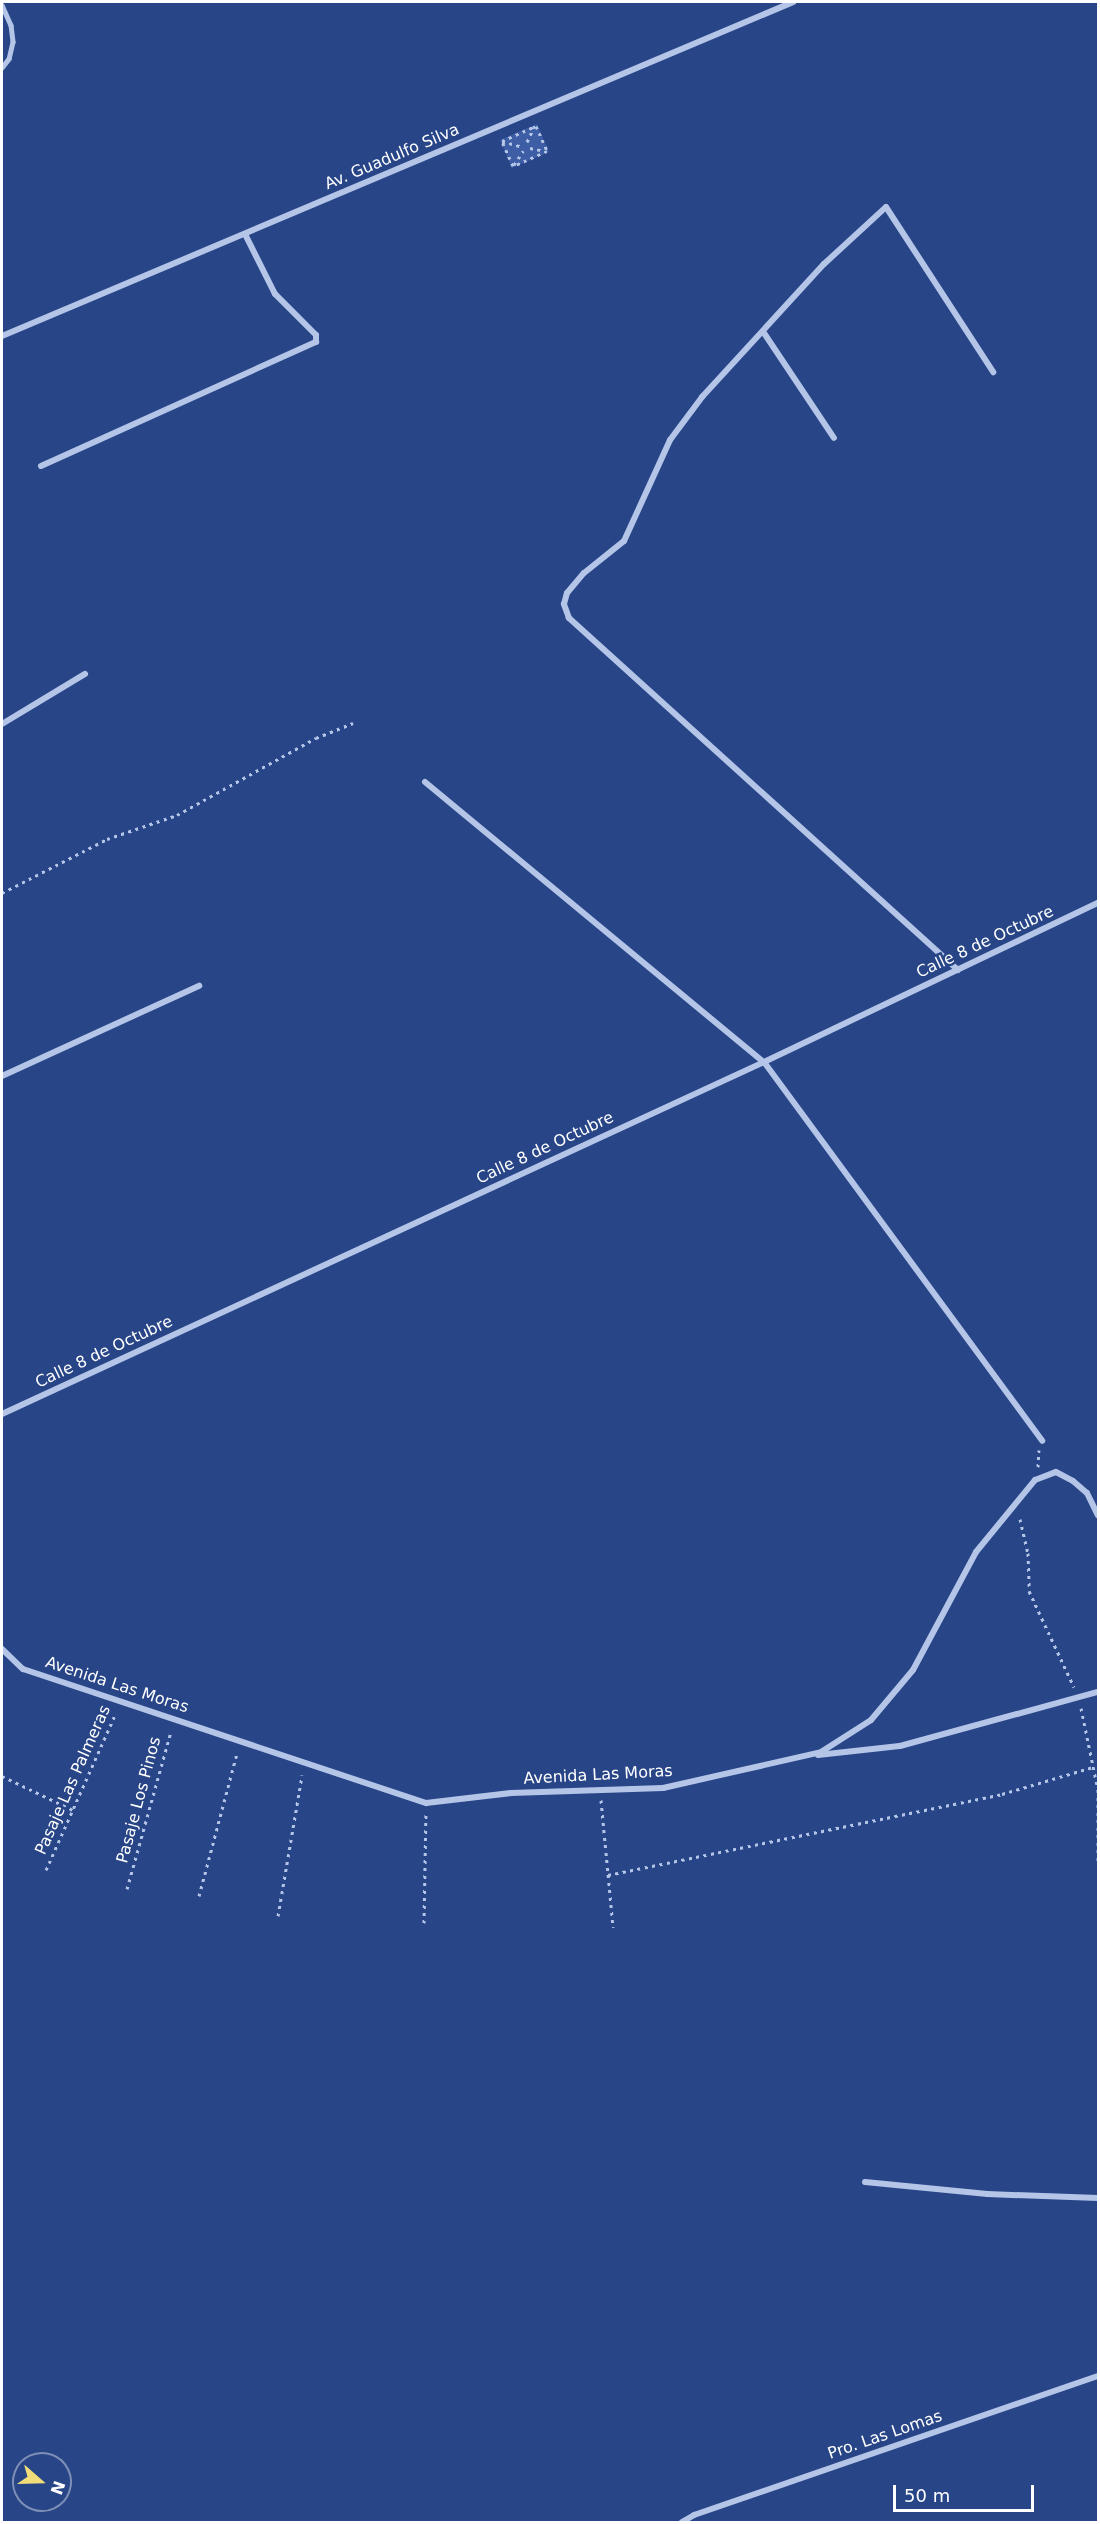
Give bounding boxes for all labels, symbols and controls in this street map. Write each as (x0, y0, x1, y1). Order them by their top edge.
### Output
street label: Av. Guadulfo Silva (322, 120, 462, 194)
street label: Calle 8 de Octubre (913, 902, 1057, 982)
street label: Calle 8 de Octubre (473, 1108, 617, 1188)
street label: Calle 8 de Octubre (32, 1312, 176, 1392)
street label: Avenida Las Moras (43, 1653, 191, 1717)
street label: Pasaje Las Palmeras (31, 1702, 115, 1858)
street label: Pasaje Los Pinos (113, 1735, 165, 1865)
street label: Avenida Las Moras (523, 1762, 673, 1788)
street label: Pro. Las Lomas (825, 2406, 945, 2464)
north arrow (12, 2452, 72, 2512)
scale bar (896, 2473, 1037, 2511)
text: N (46, 2478, 69, 2497)
text: 50 m (904, 2485, 950, 2506)

